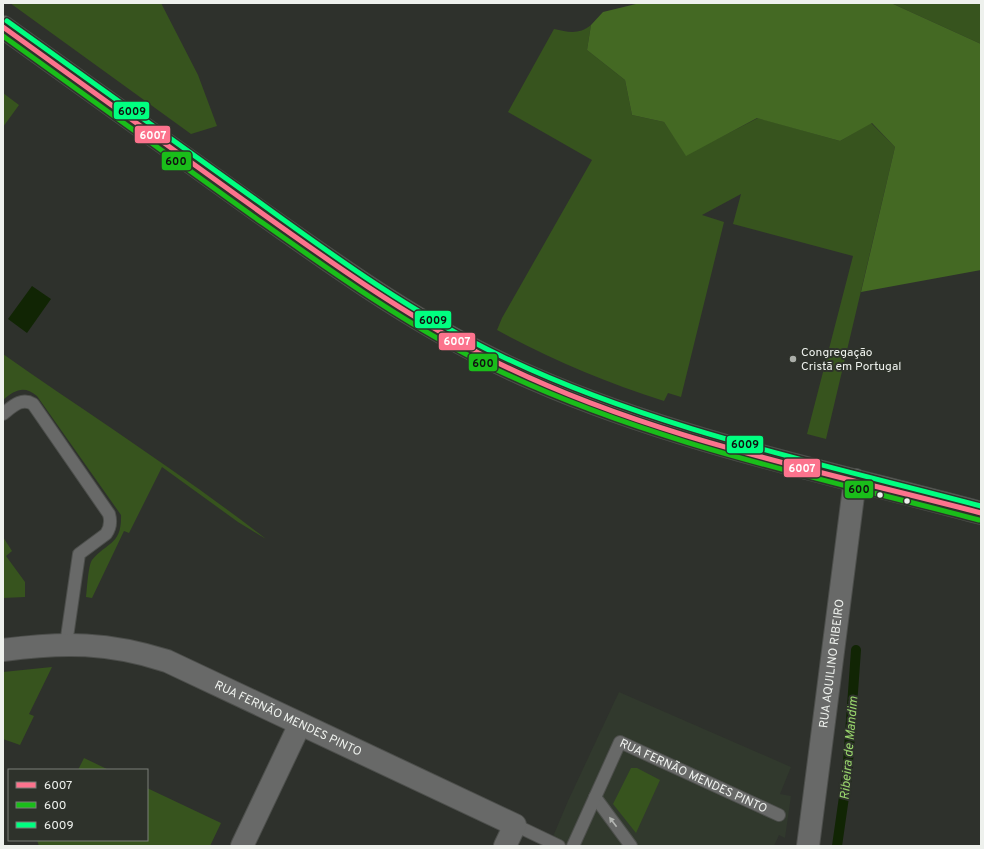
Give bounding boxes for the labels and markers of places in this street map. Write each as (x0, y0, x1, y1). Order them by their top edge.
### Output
place label: Congregação Cristã em Portugal (801, 345, 901, 375)
marker: Congregação Cristã em Portugal (788, 354, 798, 364)
unlabelled marker (875, 490, 885, 500)
unlabelled marker (902, 496, 912, 506)

